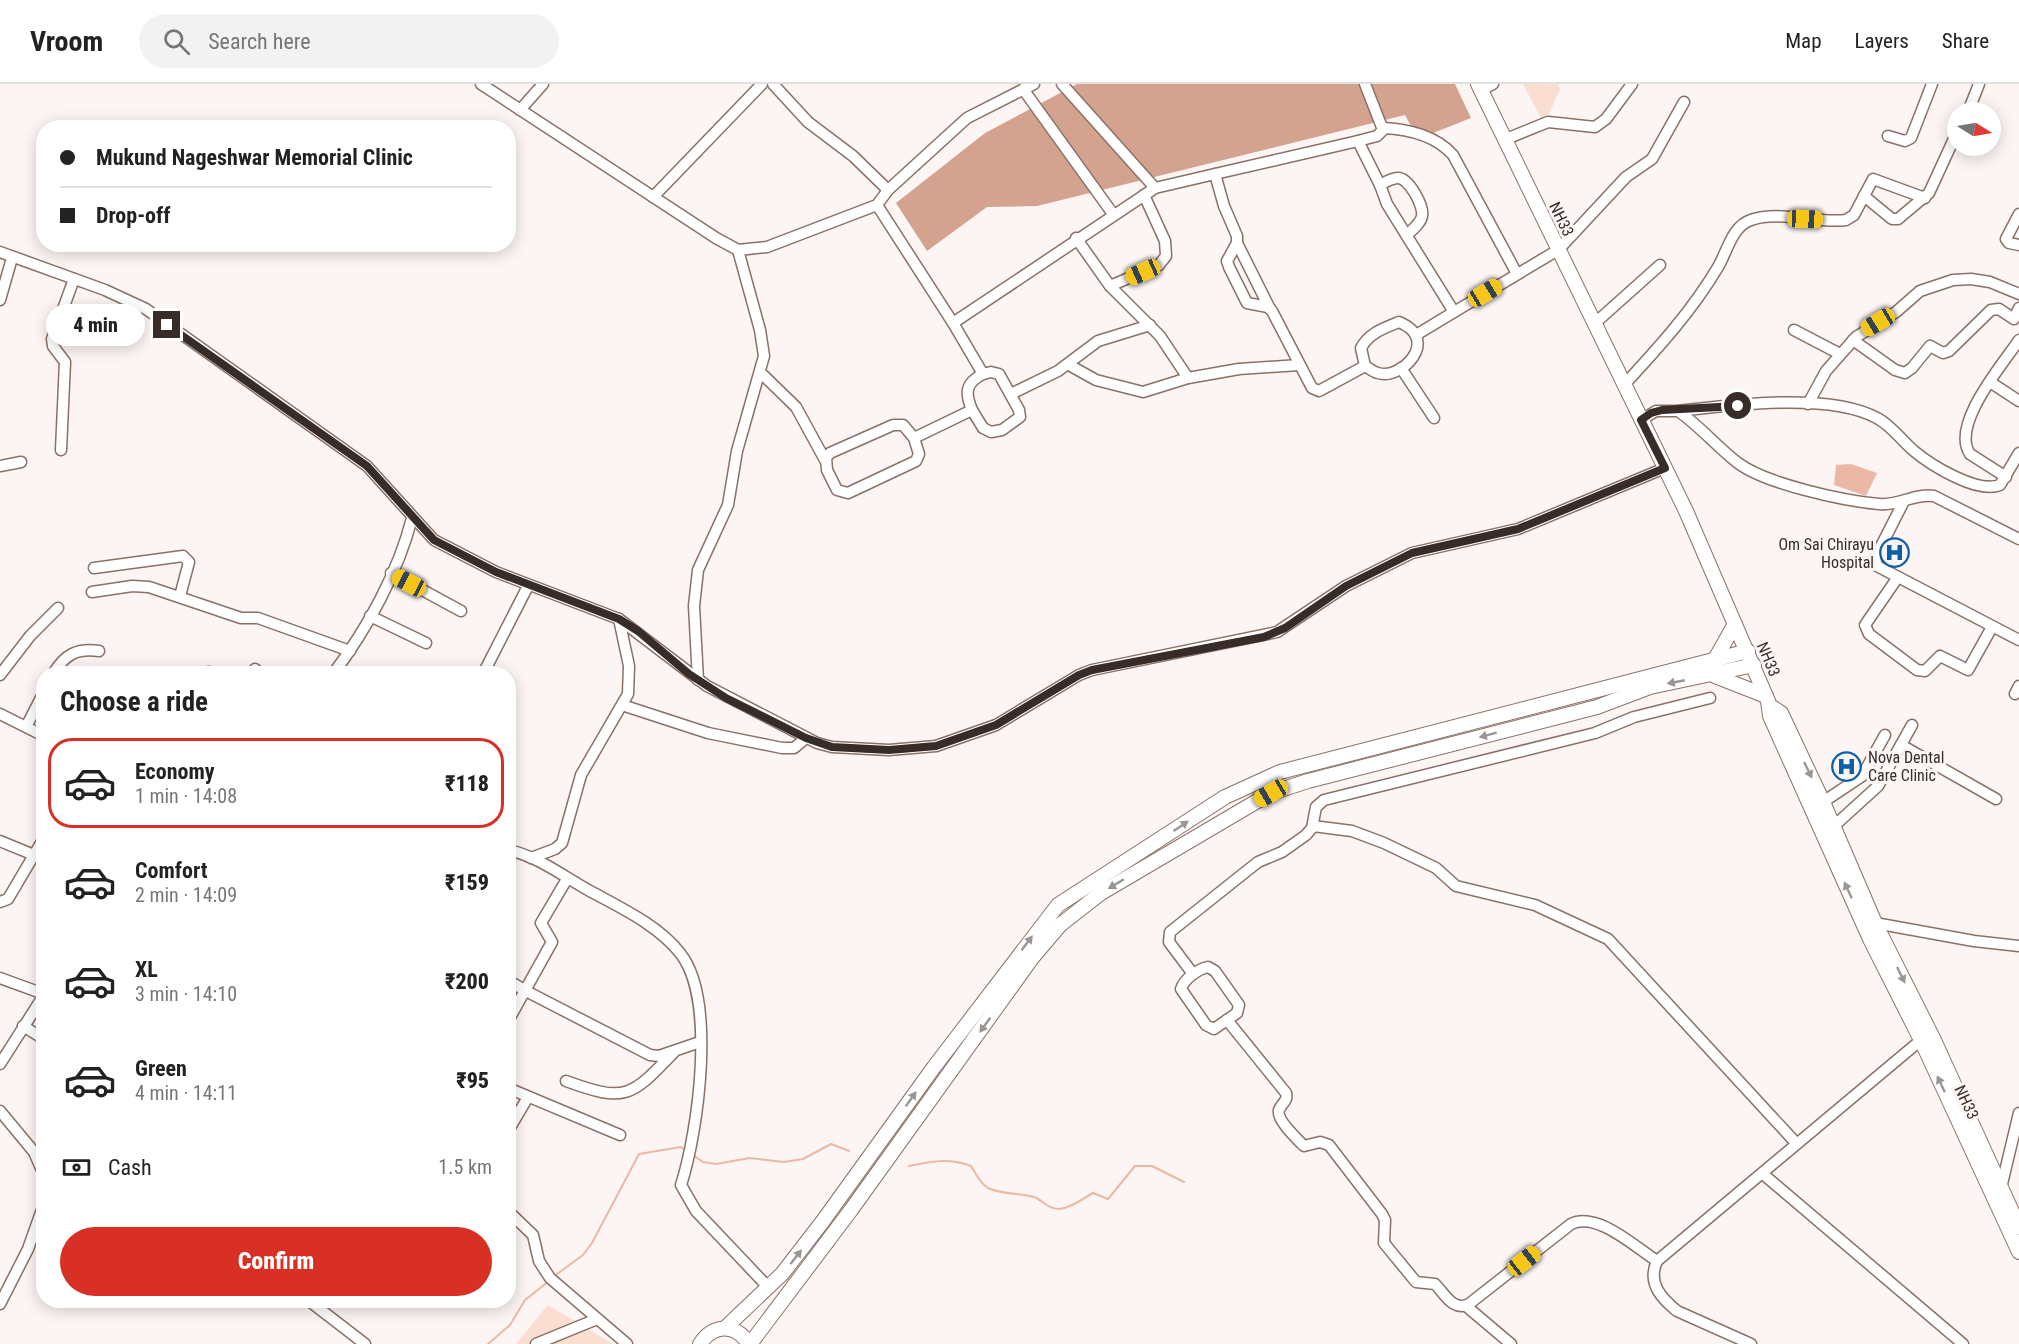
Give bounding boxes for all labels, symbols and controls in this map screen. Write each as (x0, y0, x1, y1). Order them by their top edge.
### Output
search box (139, 14, 559, 68)
text: Vroom (30, 25, 103, 58)
icon: search (160, 25, 193, 58)
text: Search here (208, 29, 311, 54)
text: Map (1785, 29, 1822, 53)
text: Layers (1855, 29, 1909, 53)
text: Share (1942, 29, 1989, 53)
north arrow (1947, 102, 2001, 156)
map controls (1947, 102, 2001, 156)
text: Mukund Nageshwar Memorial Clinic (96, 145, 413, 170)
street label: NH33 (1545, 199, 1578, 239)
text: Drop-off (96, 203, 170, 228)
car (1787, 209, 1823, 229)
car (1123, 256, 1163, 288)
car (1465, 276, 1505, 310)
callout: 4 min (47, 304, 146, 346)
car (1858, 305, 1898, 339)
route end (153, 311, 180, 338)
text: 4 min (73, 313, 118, 337)
route start (1724, 392, 1751, 419)
place label: Om Sai Chirayu Hospital (1778, 535, 1874, 572)
hospital icon: Om Sai Chirayu Hospital (1879, 537, 1911, 569)
car (389, 567, 429, 599)
street label: NH33 (1753, 639, 1784, 679)
one-way arrow (1666, 678, 1685, 687)
text: Choose a ride (60, 686, 208, 718)
one-way arrow (1479, 730, 1498, 740)
place label: Nova Dental Care Clinic (1868, 748, 1944, 785)
hospital icon: Nova Dental Care Clinic (1831, 750, 1863, 782)
icon: car (63, 756, 117, 810)
text: Economy (135, 759, 215, 784)
one-way arrow (1804, 761, 1813, 778)
text: ₹118 (445, 771, 489, 796)
car (1251, 776, 1291, 810)
text: 1 min · 14:08 (135, 784, 237, 808)
one-way arrow (1173, 821, 1190, 832)
icon: car (63, 855, 117, 909)
text: Comfort (135, 858, 208, 883)
text: ₹159 (445, 870, 489, 895)
one-way arrow (1108, 879, 1124, 890)
one-way arrow (1843, 881, 1852, 898)
text: 2 min · 14:09 (135, 883, 237, 907)
one-way arrow (1021, 935, 1033, 951)
icon: car (63, 954, 117, 1008)
text: XL (135, 957, 158, 982)
one-way arrow (1897, 967, 1906, 984)
text: ₹200 (445, 969, 489, 994)
text: 3 min · 14:10 (135, 982, 237, 1006)
one-way arrow (979, 1017, 991, 1033)
icon: car (63, 1053, 117, 1107)
text: Green (135, 1056, 187, 1081)
text: ₹95 (456, 1068, 489, 1093)
one-way arrow (1937, 1076, 1946, 1093)
text: 4 min · 14:11 (135, 1081, 237, 1105)
street label: NH33 (1950, 1082, 1983, 1122)
one-way arrow (905, 1092, 917, 1108)
icon: cash (60, 1151, 93, 1184)
text: Cash (108, 1155, 152, 1180)
text: 1.5 km (438, 1155, 492, 1179)
button: Confirm (60, 1227, 492, 1296)
car (1504, 1243, 1544, 1279)
one-way arrow (789, 1249, 801, 1264)

